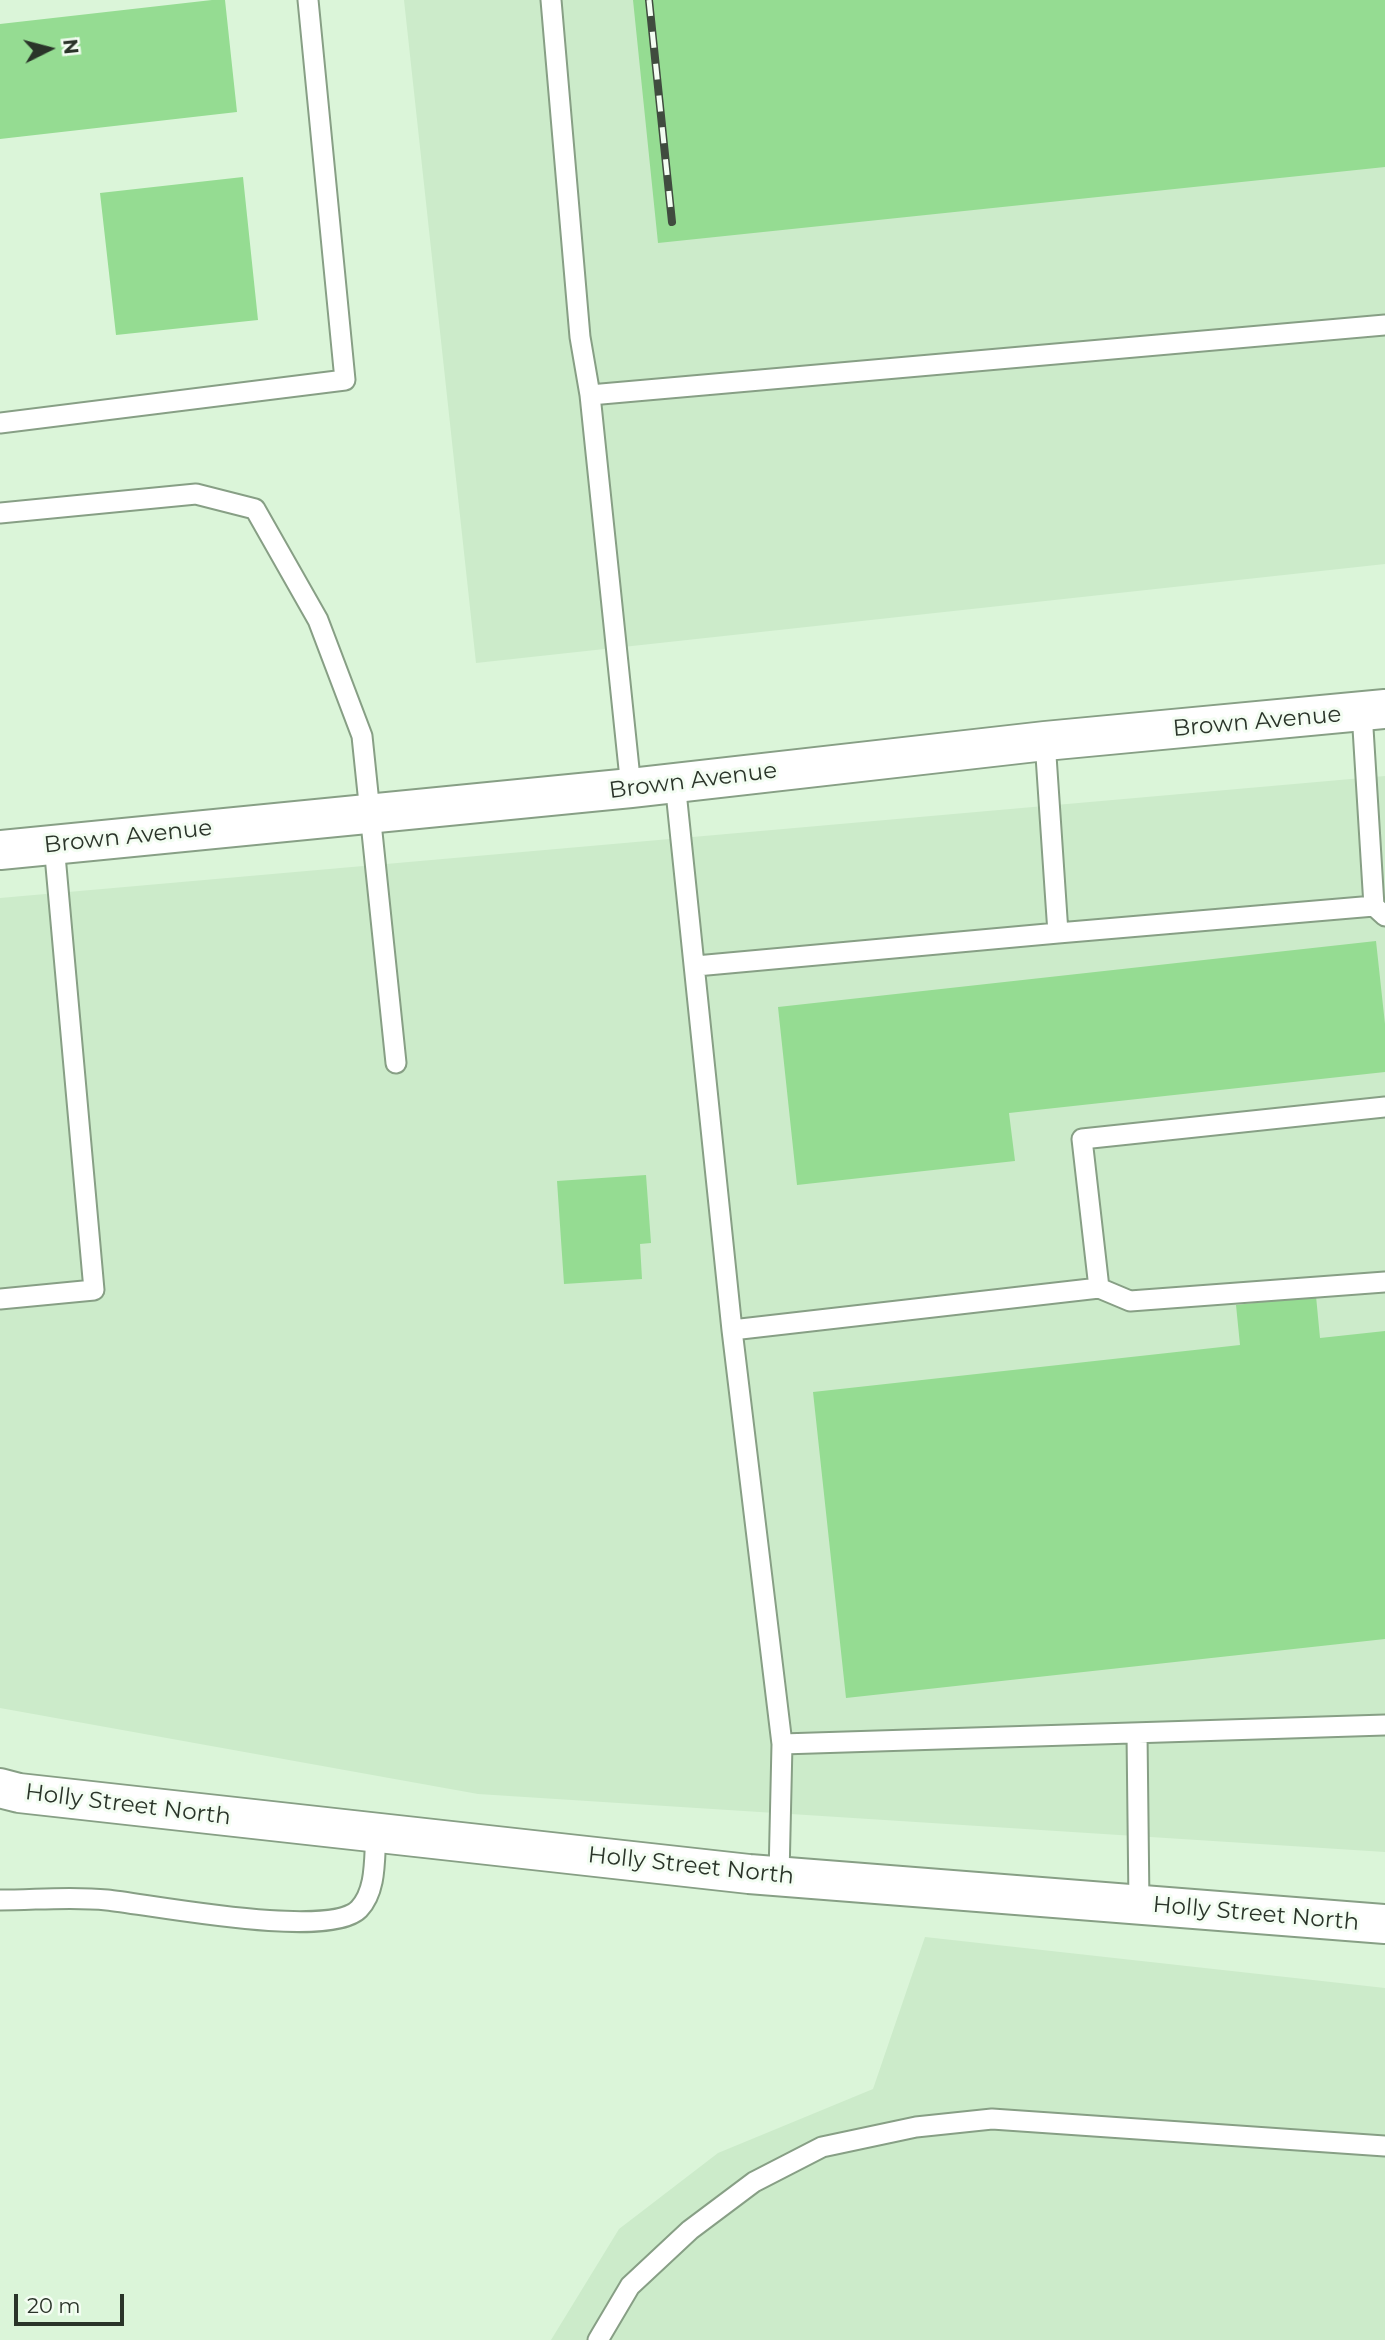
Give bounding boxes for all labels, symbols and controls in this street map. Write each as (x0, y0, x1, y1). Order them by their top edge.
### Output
north arrow (14, 14, 84, 84)
text: N (58, 38, 83, 56)
street label: Brown Avenue (1172, 701, 1342, 743)
street label: Brown Avenue (607, 757, 779, 805)
street label: Brown Avenue (43, 814, 213, 860)
street label: Holly Street North (24, 1779, 232, 1831)
street label: Holly Street North (587, 1841, 795, 1891)
street label: Holly Street North (1152, 1891, 1360, 1937)
scale bar (18, 2280, 128, 2324)
text: 20 m (27, 2293, 81, 2318)

